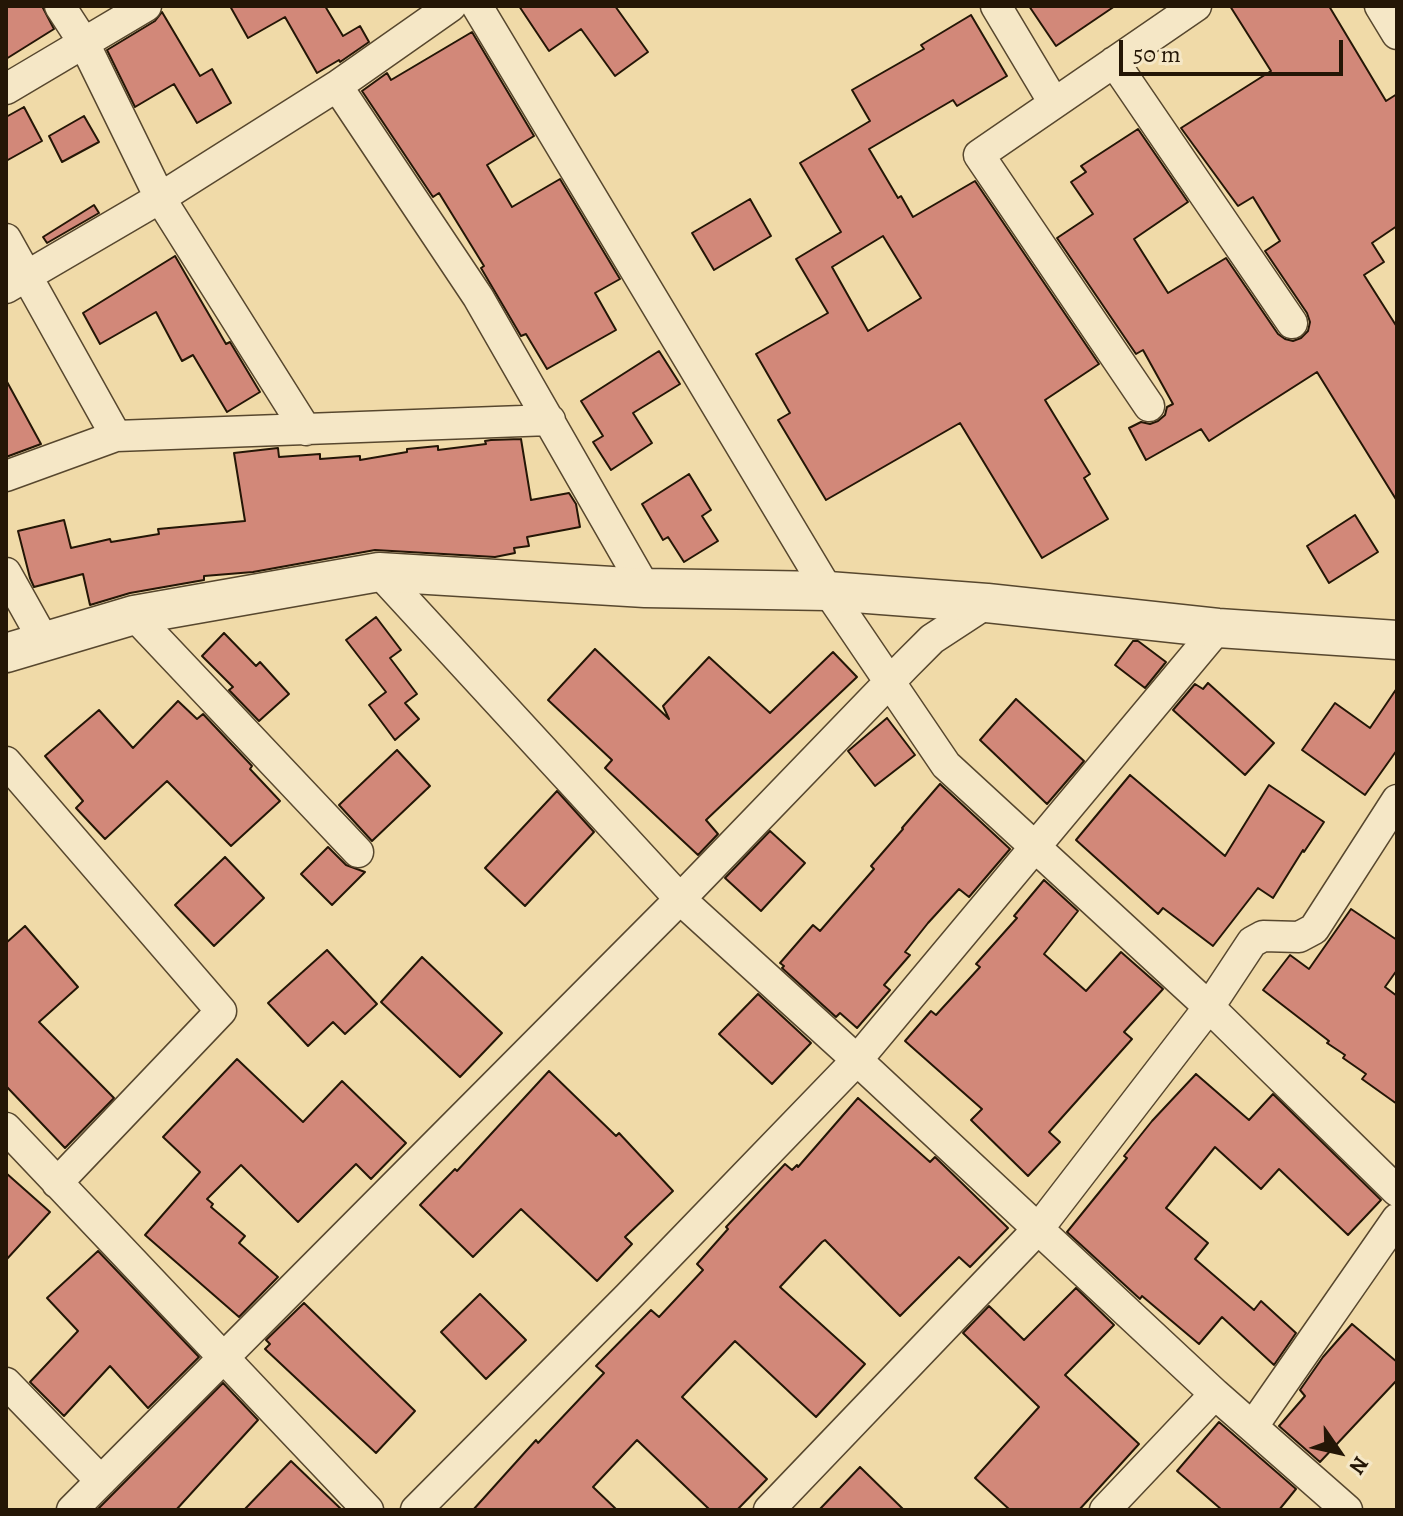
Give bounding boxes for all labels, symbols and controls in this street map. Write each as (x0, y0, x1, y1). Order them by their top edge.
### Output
scale bar (1123, 24, 1347, 74)
text: 50 m (1133, 38, 1181, 70)
north arrow (1299, 1412, 1379, 1492)
text: N (1342, 1450, 1376, 1480)

